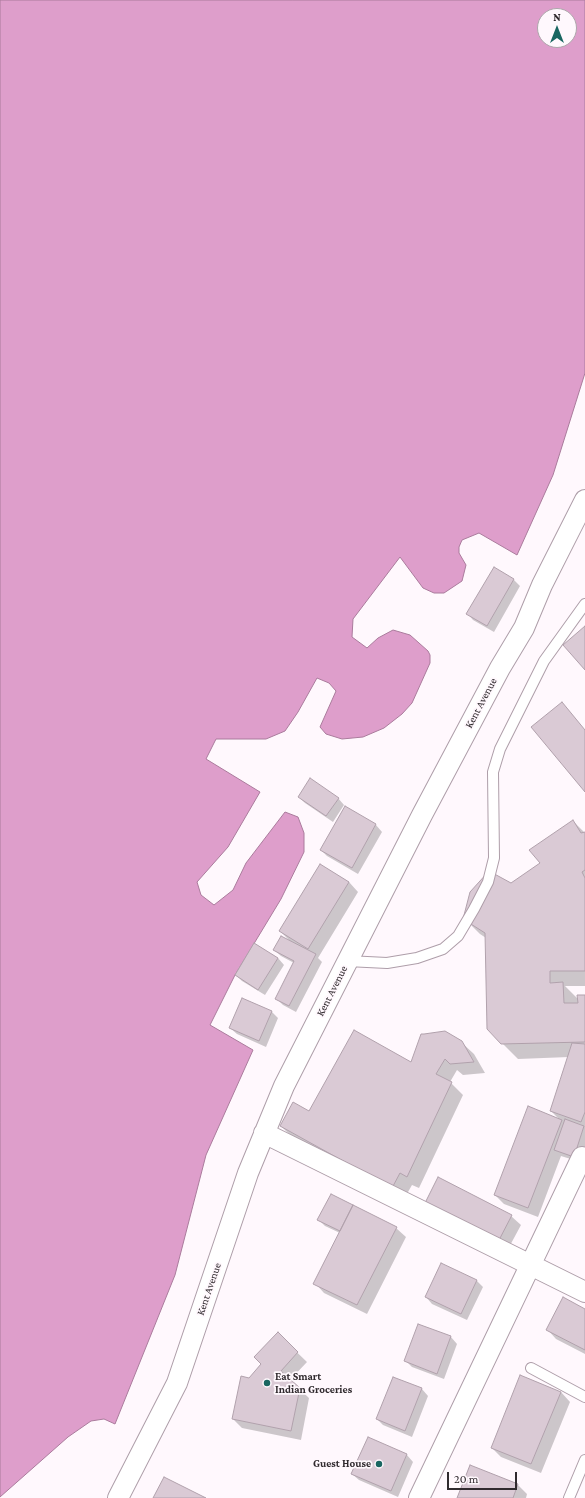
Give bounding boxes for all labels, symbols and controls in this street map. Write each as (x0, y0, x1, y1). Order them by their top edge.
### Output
north arrow (537, 8, 577, 48)
text: N (553, 11, 561, 23)
street label: Kent Avenue (462, 676, 500, 730)
street label: Kent Avenue (314, 963, 350, 1019)
street label: Kent Avenue (194, 1261, 224, 1317)
place label: Eat Smart Indian Groceries (275, 1370, 352, 1396)
marker: Eat Smart Indian Groceries (262, 1378, 272, 1388)
place label: Guest House (313, 1457, 371, 1471)
marker: Guest House (374, 1459, 384, 1469)
scale bar (449, 1464, 519, 1490)
text: 20 m (454, 1472, 478, 1486)

